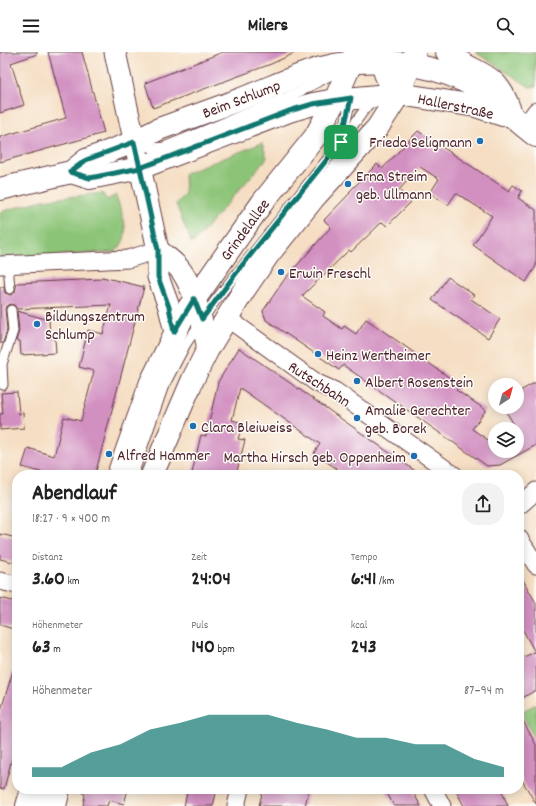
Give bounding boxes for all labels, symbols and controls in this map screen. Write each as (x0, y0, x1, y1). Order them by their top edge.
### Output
text: Milers (248, 14, 288, 39)
icon: menu (20, 15, 42, 37)
icon: search (494, 15, 516, 37)
street label: Beim Schlump (199, 75, 284, 126)
street label: Hallerstraße (415, 88, 496, 127)
pin (324, 125, 358, 159)
icon: arrive (330, 131, 352, 153)
place label: Frieda Seligmann (369, 132, 472, 155)
marker: Frieda Seligmann (475, 136, 485, 146)
place label: Erna Streim geb. Ullmann (356, 166, 432, 207)
marker: Erna Streim geb. Ullmann (343, 179, 353, 189)
street label: Grindelallee (216, 195, 276, 266)
place label: Erwin Freschl (289, 263, 371, 286)
marker: Erwin Freschl (276, 267, 286, 277)
place label: Bildungszentrum Schlump (45, 306, 145, 347)
marker: Bildungszentrum Schlump (32, 319, 42, 329)
place label: Heinz Wertheimer (326, 345, 431, 368)
marker: Heinz Wertheimer (313, 349, 323, 359)
street label: Rutschbahn (283, 356, 354, 414)
place label: Albert Rosenstein (365, 372, 473, 395)
marker: Albert Rosenstein (352, 376, 362, 386)
north arrow (488, 378, 524, 414)
map controls (488, 378, 524, 458)
place label: Amalie Gerechter geb. Borek (365, 400, 470, 441)
marker: Amalie Gerechter geb. Borek (352, 413, 362, 423)
place label: Clara Bleiweiss (201, 417, 293, 440)
marker: Clara Bleiweiss (188, 421, 198, 431)
button: layers (488, 422, 524, 458)
place label: Alfred Hammer (117, 445, 210, 468)
place label: Martha Hirsch geb. Oppenheim (224, 447, 406, 470)
marker: Alfred Hammer (104, 449, 114, 459)
marker: Martha Hirsch geb. Oppenheim (409, 451, 419, 461)
text: Abendlauf (32, 479, 116, 510)
button: share (462, 483, 504, 525)
text: 18:27 · 9 × 400 m (32, 510, 110, 529)
text: Distanz (32, 550, 63, 566)
text: Zeit (191, 550, 207, 566)
text: Tempo (351, 550, 377, 566)
text: 3.60 (32, 566, 65, 594)
text: 24:04 (191, 566, 231, 594)
text: 6:41 (351, 566, 376, 594)
text: km (65, 574, 80, 590)
text: /km (376, 574, 394, 590)
text: Höhenmeter (32, 618, 83, 634)
text: Puls (191, 618, 208, 634)
text: kcal (351, 618, 367, 634)
text: 63 (32, 634, 51, 662)
text: 140 (191, 634, 215, 662)
text: 243 (351, 634, 377, 662)
text: m (51, 642, 61, 658)
text: bpm (215, 642, 235, 658)
text: Höhenmeter (32, 682, 92, 701)
text: 87–94 m (464, 682, 504, 701)

